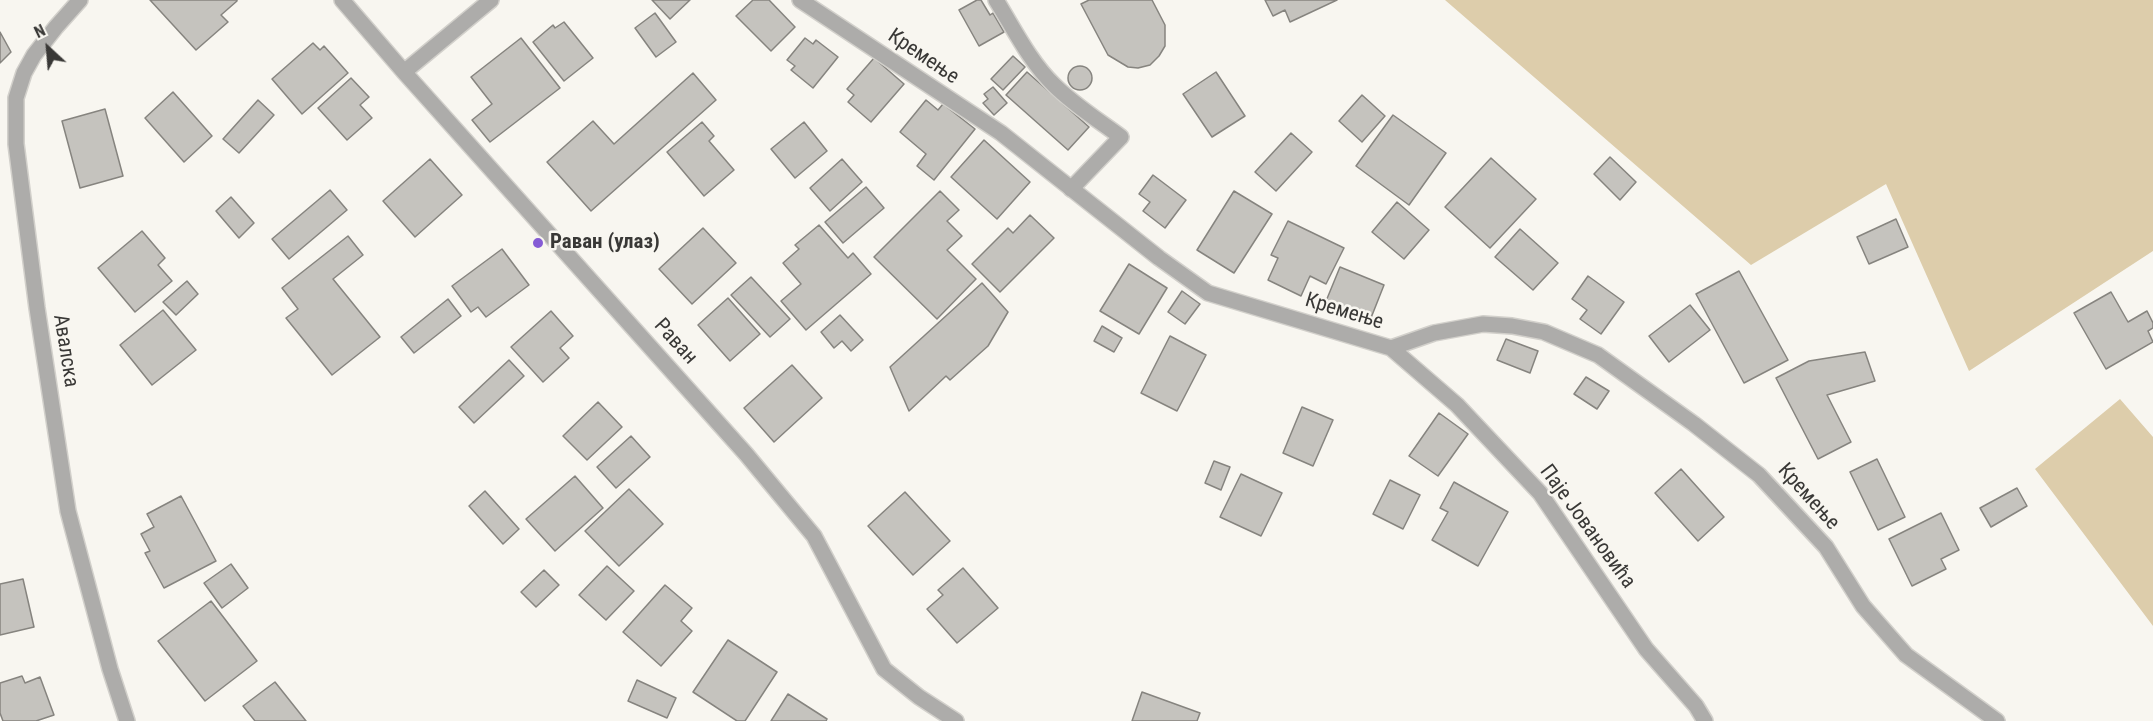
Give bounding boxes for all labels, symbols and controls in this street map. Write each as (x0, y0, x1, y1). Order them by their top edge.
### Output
north arrow (18, 18, 78, 78)
text: N (31, 21, 48, 42)
street label: Кремење (883, 24, 963, 90)
place label: Раван (улаз) (550, 230, 660, 256)
marker: Раван (улаз) (531, 236, 545, 250)
street label: Кремење (1302, 288, 1386, 336)
street label: Авалска (47, 313, 83, 389)
street label: Раван (648, 314, 702, 370)
street label: Кремење (1772, 459, 1844, 535)
street label: Паје Јовановића (1534, 460, 1640, 594)

